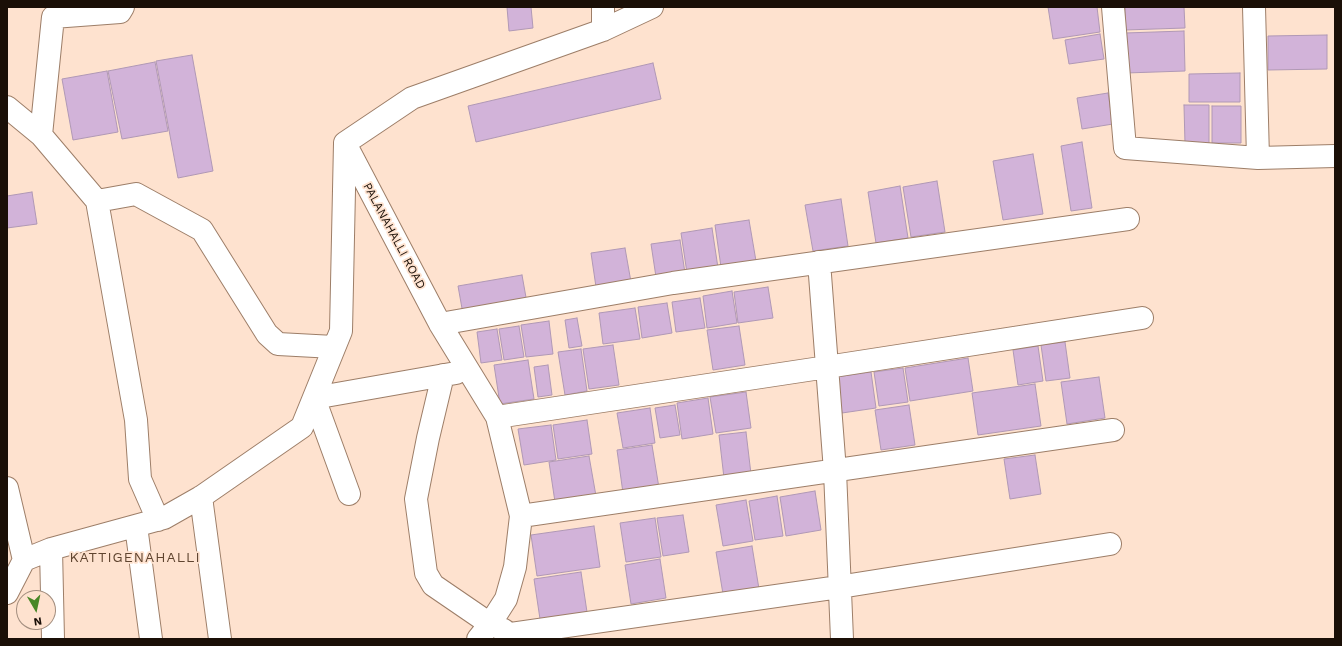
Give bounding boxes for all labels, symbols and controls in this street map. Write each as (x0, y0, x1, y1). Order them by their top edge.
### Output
street label: PALANAHALLI ROAD (360, 180, 428, 292)
district label: KATTIGENAHALLI (69, 550, 201, 566)
north arrow (16, 590, 56, 630)
text: N (33, 614, 43, 628)

